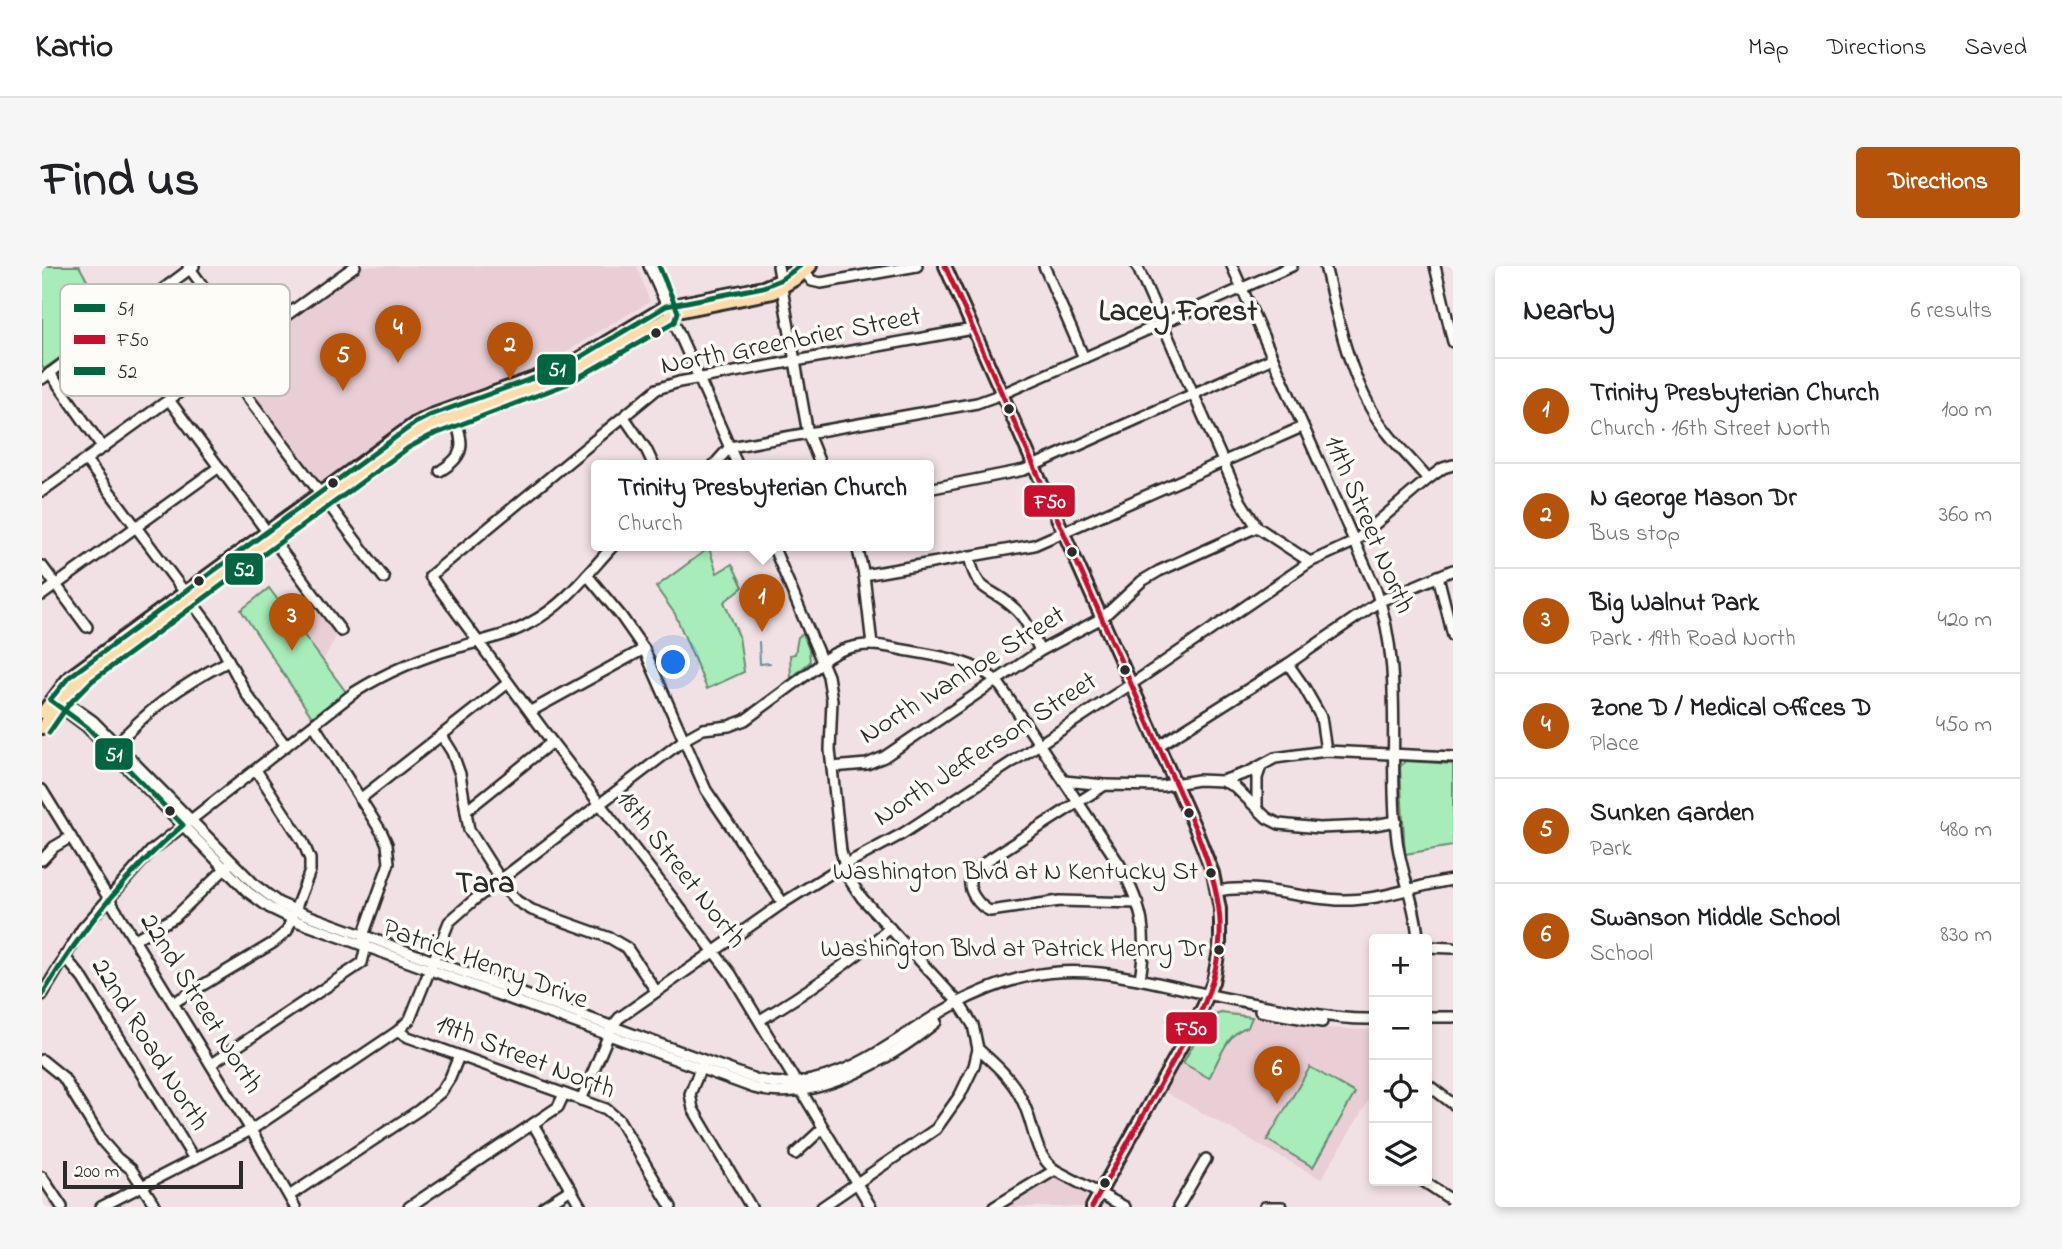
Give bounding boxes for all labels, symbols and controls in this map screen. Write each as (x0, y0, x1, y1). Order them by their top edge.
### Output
text: Kartio (35, 24, 113, 72)
text: Map (1748, 31, 1789, 66)
text: Directions (1827, 31, 1926, 66)
text: Saved (1964, 31, 2027, 66)
text: Find us (42, 146, 199, 218)
button: Directions (1856, 147, 2020, 218)
legend (60, 284, 290, 396)
text: Nearby (1523, 290, 1615, 334)
district label: Lacey Forest (1099, 291, 1258, 335)
text: 6 results (1911, 295, 1992, 328)
text: 51 (117, 297, 134, 324)
street label: North Greenbrier Street (657, 297, 925, 387)
pin: 4 (375, 305, 421, 363)
pin: 2 (487, 322, 533, 380)
unlabelled marker (649, 326, 663, 340)
text: F50 (116, 328, 148, 355)
pin: 5 (320, 333, 366, 391)
line badge: 51 (536, 353, 577, 386)
text: 51 (549, 358, 565, 385)
text: 52 (117, 360, 137, 387)
text: Trinity Presbyterian Church (1590, 375, 1879, 413)
text: 1 (1542, 394, 1550, 427)
text: 100 m (1941, 394, 1992, 427)
unlabelled marker (1002, 402, 1016, 416)
text: Church · 16th Street North (1590, 413, 1830, 446)
street label: 11th Street North (1312, 430, 1424, 620)
popup (591, 460, 934, 551)
text: Trinity Presbyterian Church (618, 470, 907, 508)
unlabelled marker (326, 476, 340, 490)
text: N George Mason Dr (1590, 480, 1796, 518)
line badge: F50 (1023, 484, 1076, 518)
text: F50 (1033, 490, 1066, 517)
text: 2 (1540, 499, 1552, 532)
text: 360 m (1939, 499, 1992, 532)
text: Church (618, 508, 683, 541)
text: Bus stop (1590, 518, 1680, 551)
unlabelled marker (1065, 545, 1079, 559)
line badge: 52 (224, 552, 264, 586)
text: 52 (234, 558, 255, 585)
unlabelled marker (192, 574, 206, 588)
pin: 1 (739, 574, 785, 632)
text: Big Walnut Park (1590, 585, 1759, 623)
pin: 3 (269, 593, 315, 651)
street label: North Ivanhoe Street (852, 596, 1074, 756)
text: 3 (1541, 604, 1551, 637)
text: 420 m (1938, 604, 1992, 637)
text: Park · 19th Road North (1590, 623, 1796, 656)
your location (656, 645, 690, 679)
street label: North Jefferson Street (866, 662, 1106, 838)
unlabelled marker (1118, 663, 1132, 677)
text: Zone D / Medical Offices D (1590, 690, 1872, 728)
text: 4 (1541, 709, 1551, 742)
text: 450 m (1936, 709, 1992, 742)
text: Place (1590, 728, 1639, 761)
line badge: 51 (94, 737, 134, 771)
text: 51 (106, 743, 122, 770)
street label: 18th Street North (605, 782, 755, 958)
text: Sunken Garden (1590, 795, 1754, 833)
unlabelled marker (163, 804, 177, 818)
unlabelled marker (1182, 806, 1196, 820)
text: 5 (1539, 814, 1553, 847)
text: 480 m (1940, 814, 1992, 847)
text: Park (1590, 833, 1632, 866)
place label: Washington Blvd at N Kentucky St (833, 854, 1198, 892)
district label: Tara (456, 863, 514, 907)
marker: Washington Blvd at N Kentucky St (1204, 866, 1218, 880)
text: Swanson Middle School (1590, 900, 1840, 938)
street label: 22nd Street North (128, 905, 272, 1103)
street label: Patrick Henry Drive (376, 909, 594, 1021)
text: 6 (1541, 919, 1551, 952)
text: 830 m (1940, 919, 1992, 952)
place label: Washington Blvd at Patrick Henry Dr (821, 931, 1207, 969)
map controls (1369, 934, 1432, 1186)
button: + (1369, 934, 1432, 997)
text: School (1590, 938, 1653, 971)
marker: Washington Blvd at Patrick Henry Dr (1212, 943, 1226, 957)
street label: 22nd Road North (79, 951, 219, 1139)
button: − (1369, 997, 1432, 1060)
street label: 19th Street North (429, 1005, 621, 1111)
line badge: F50 (1165, 1011, 1218, 1045)
text: F50 (1174, 1017, 1207, 1044)
pin: 6 (1254, 1046, 1300, 1104)
button: locate (1369, 1060, 1432, 1123)
button: layers (1369, 1123, 1432, 1186)
scale bar (63, 1158, 243, 1190)
text: 200 m (74, 1159, 119, 1186)
unlabelled marker (1098, 1176, 1112, 1190)

